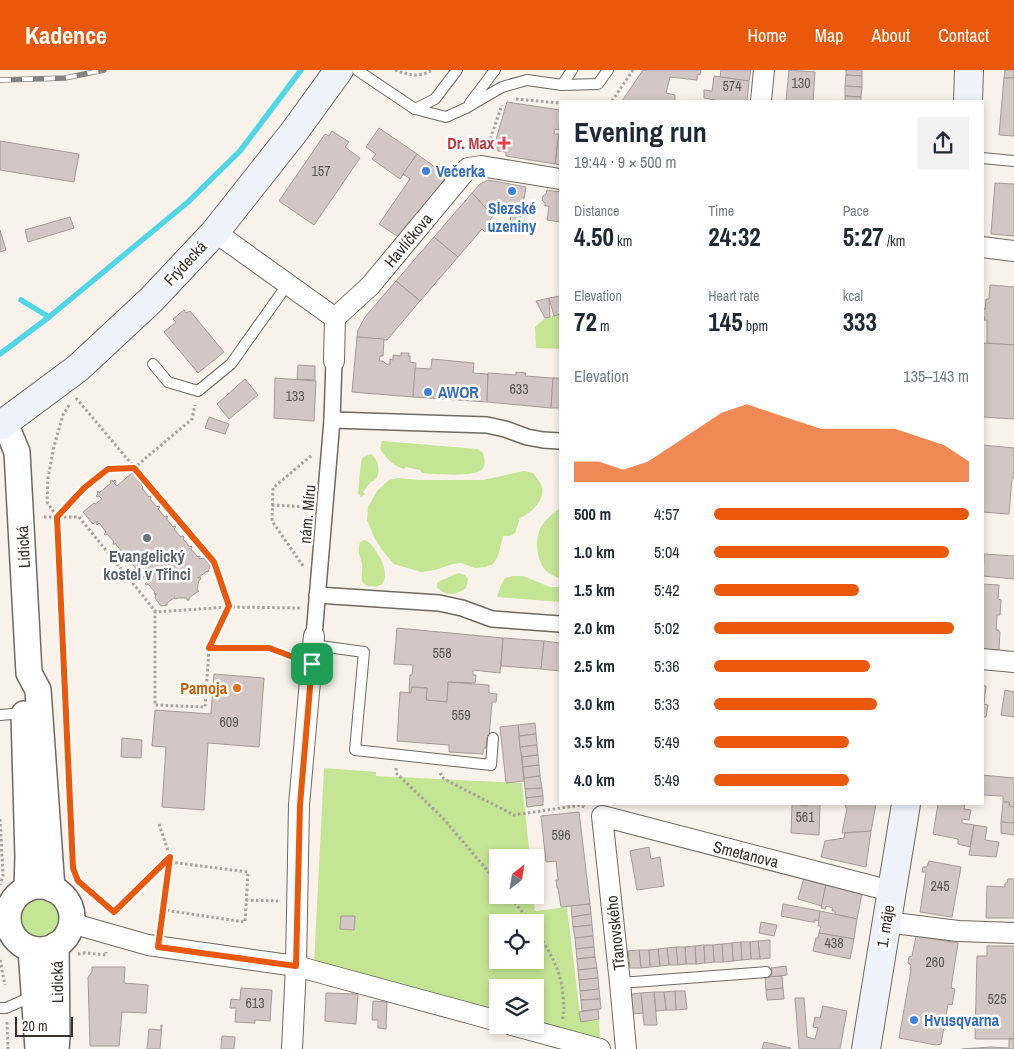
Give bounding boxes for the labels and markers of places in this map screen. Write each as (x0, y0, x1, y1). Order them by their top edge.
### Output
place label: Dr. Max (447, 132, 495, 154)
marker: Dr. Max (498, 137, 510, 149)
place label: Večerka (436, 160, 486, 182)
marker: Večerka (420, 165, 432, 177)
marker: Slezské uzeniny (506, 185, 518, 197)
place label: Slezské uzeniny (488, 197, 537, 237)
place label: AWOR (438, 381, 479, 403)
marker: AWOR (422, 386, 434, 398)
marker: Evangelický kostel v Třinci (141, 532, 153, 544)
place label: Evangelický kostel v Třinci (103, 545, 191, 585)
pin (291, 643, 333, 685)
place label: Pamoja (180, 677, 228, 699)
marker: Pamoja (231, 682, 243, 694)
place label: Hvusqvarna (924, 1009, 1000, 1031)
marker: Hvusqvarna (908, 1014, 920, 1026)

